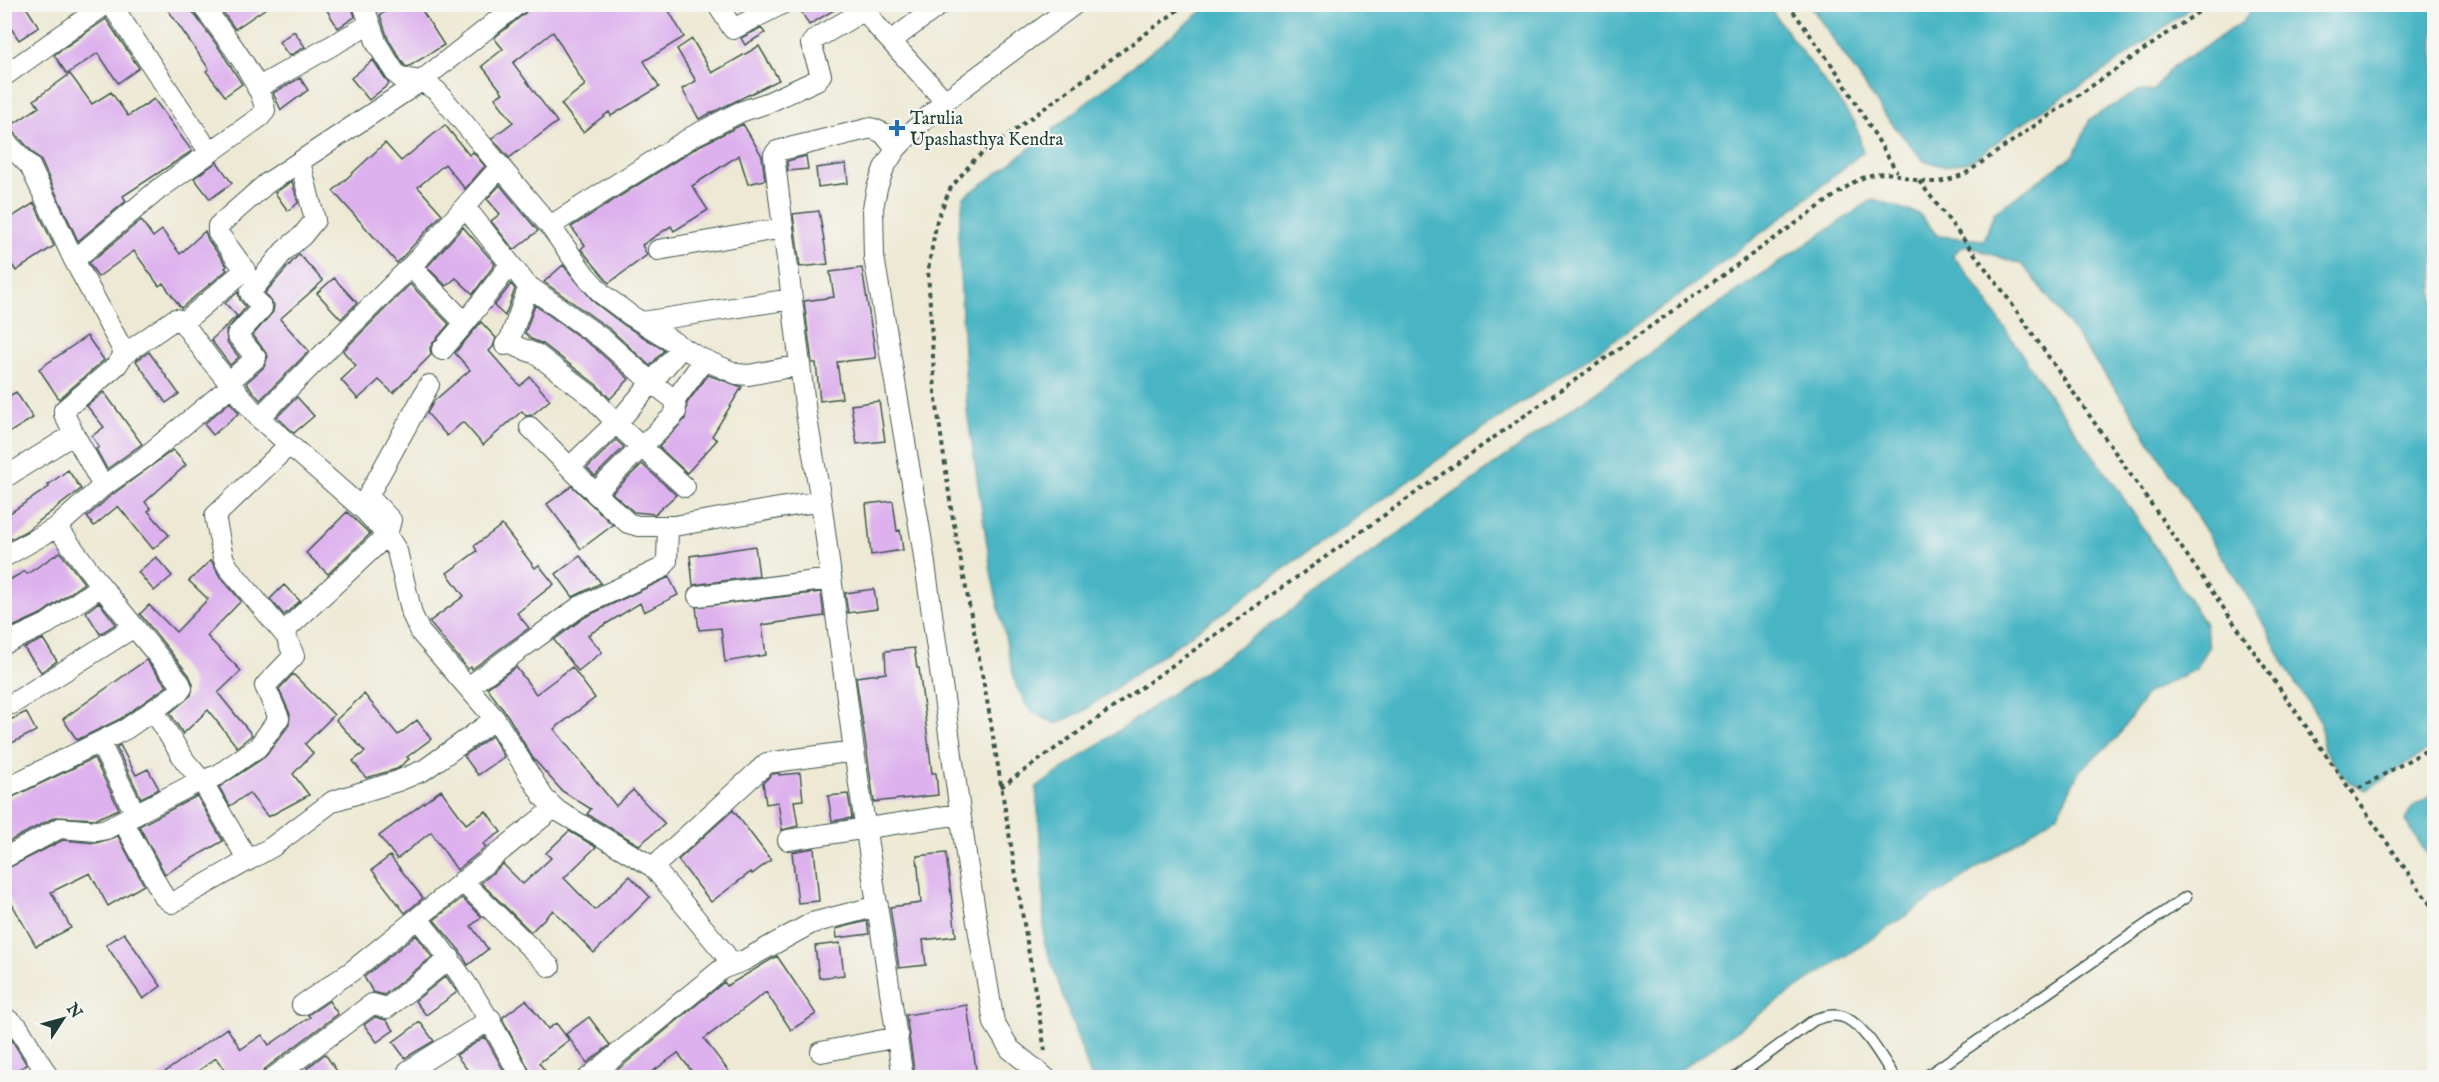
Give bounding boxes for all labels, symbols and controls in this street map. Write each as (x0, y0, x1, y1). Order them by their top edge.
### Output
place label: Tarulia Upashasthya Kendra (910, 108, 1063, 152)
marker: Tarulia Upashasthya Kendra (888, 119, 906, 137)
north arrow (33, 989, 93, 1049)
text: N (61, 999, 86, 1023)

